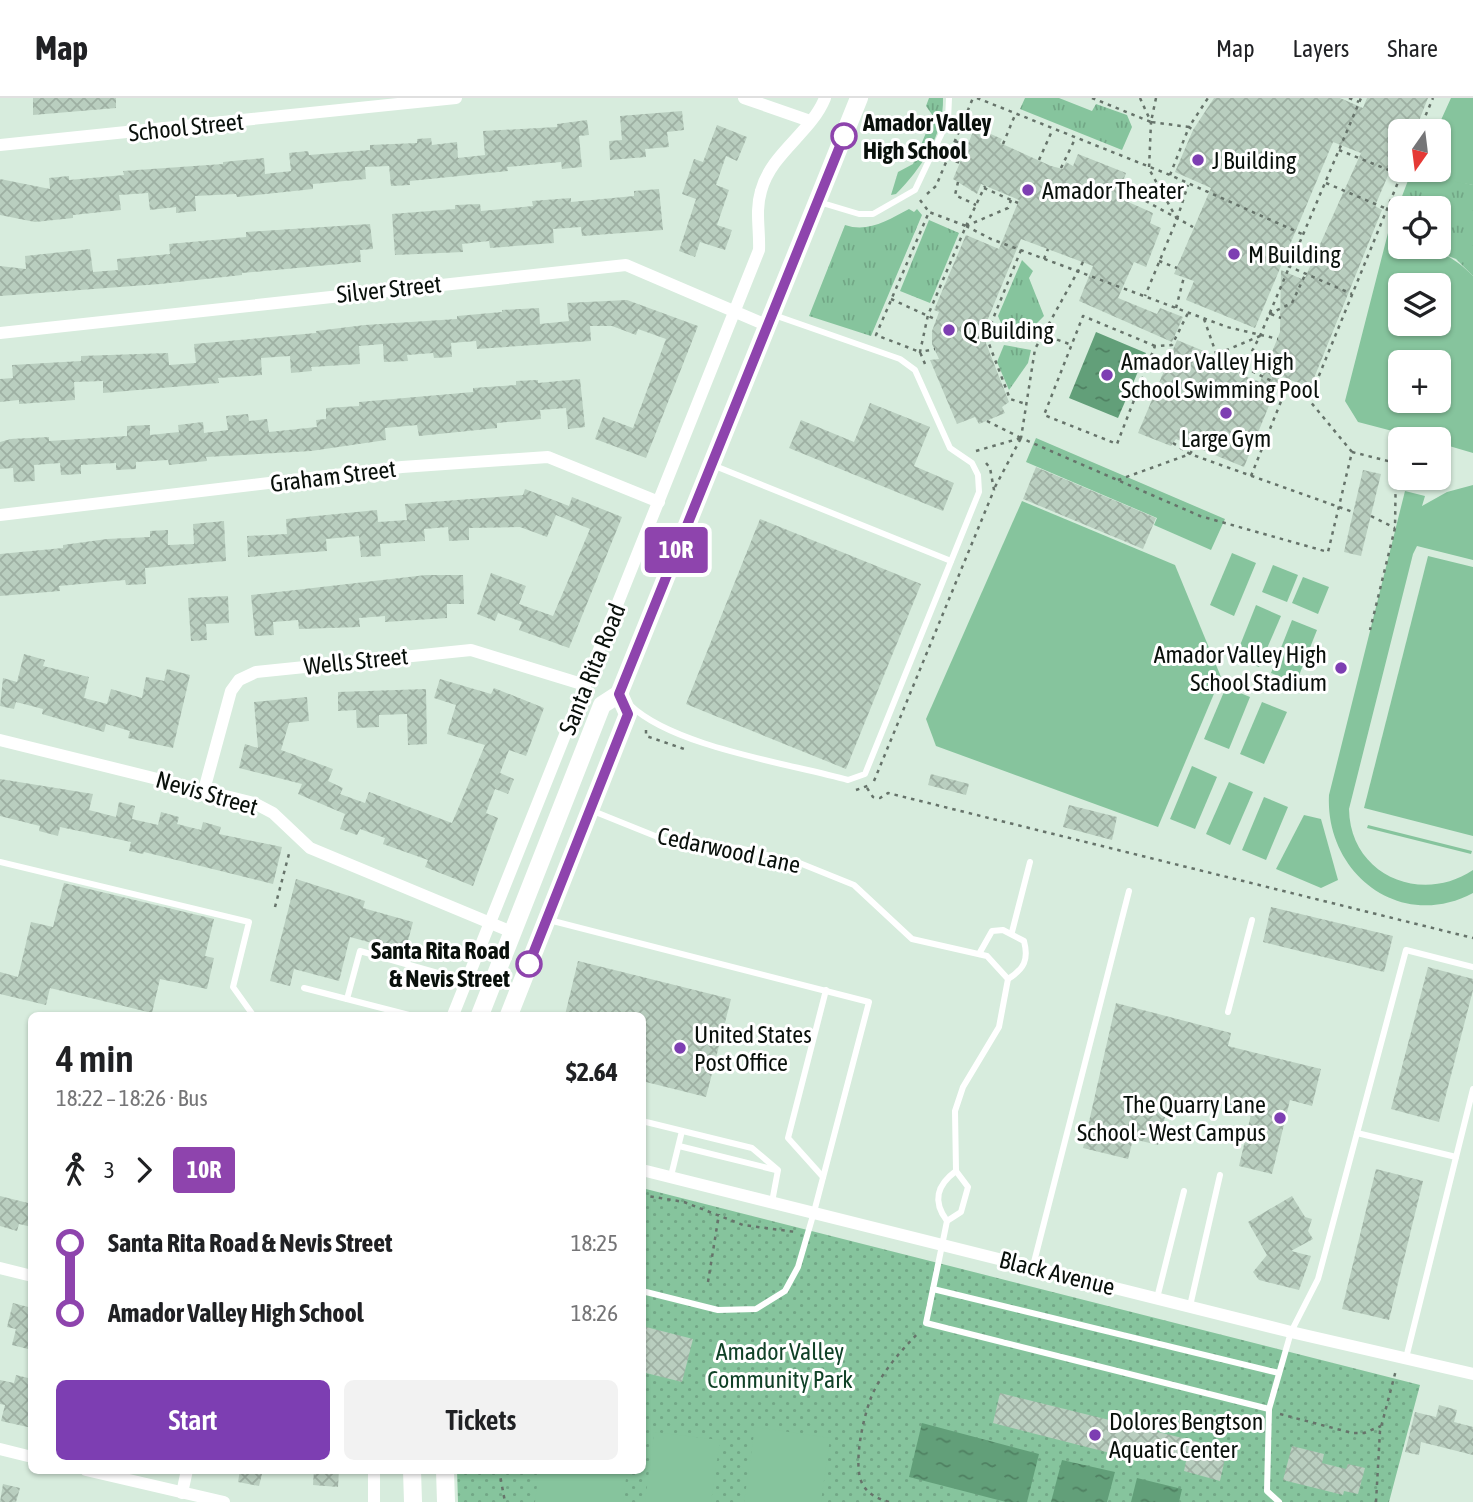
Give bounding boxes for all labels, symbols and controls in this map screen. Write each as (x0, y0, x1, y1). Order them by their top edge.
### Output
text: Map (35, 29, 88, 67)
text: Map (1216, 35, 1255, 62)
text: Layers (1293, 35, 1349, 62)
text: Share (1387, 35, 1438, 62)
street label: School Street (127, 108, 245, 146)
place label: Amador Valley High School (862, 109, 992, 164)
north arrow (1388, 119, 1451, 182)
map controls (1388, 119, 1451, 490)
marker: Amador Valley High School (831, 123, 857, 149)
place label: J Building (1212, 147, 1297, 174)
marker: J Building (1190, 152, 1206, 168)
place label: Amador Theater (1042, 177, 1185, 204)
marker: Amador Theater (1020, 182, 1036, 198)
button: locate (1388, 196, 1451, 259)
place label: M Building (1248, 241, 1342, 268)
marker: M Building (1226, 246, 1242, 262)
street label: Silver Street (335, 270, 443, 308)
button: layers (1388, 273, 1451, 336)
place label: Q Building (963, 317, 1054, 344)
marker: Q Building (941, 322, 957, 338)
place label: Amador Valley High School Swimming Pool (1121, 348, 1320, 403)
button: + (1388, 350, 1451, 413)
marker: Amador Valley High School Swimming Pool (1099, 367, 1115, 383)
marker: Large Gym (1218, 405, 1234, 421)
place label: Large Gym (1181, 425, 1271, 452)
button: − (1388, 427, 1451, 490)
street label: Graham Street (269, 455, 398, 497)
line badge: 10R (636, 527, 716, 573)
text: 10R (659, 536, 693, 563)
street label: Santa Rita Road (553, 600, 631, 738)
place label: Amador Valley High School Stadium (1154, 641, 1327, 696)
street label: Wells Street (303, 642, 410, 680)
marker: Amador Valley High School Stadium (1333, 660, 1349, 676)
street label: Nevis Street (153, 766, 261, 820)
street label: Cedarwood Lane (655, 822, 803, 878)
place label: Santa Rita Road & Nevis Street (371, 937, 510, 992)
marker: Santa Rita Road & Nevis Street (516, 951, 542, 977)
place label: United States Post Office (694, 1021, 812, 1076)
text: 4 min (56, 1037, 134, 1080)
marker: United States Post Office (672, 1040, 688, 1056)
text: $2.64 (566, 1057, 618, 1087)
text: 18:22 – 18:26 · Bus (56, 1085, 208, 1111)
place label: The Quarry Lane School - West Campus (1077, 1091, 1266, 1146)
marker: The Quarry Lane School - West Campus (1272, 1110, 1288, 1126)
icon: walk (56, 1151, 94, 1189)
icon: forward (125, 1151, 163, 1189)
text: 10R (187, 1156, 221, 1183)
text: 3 (104, 1157, 115, 1183)
text: Santa Rita Road & Nevis Street (108, 1228, 393, 1258)
text: 18:25 (571, 1230, 618, 1256)
street label: Black Avenue (996, 1246, 1118, 1300)
text: Amador Valley High School (108, 1298, 364, 1328)
text: 18:26 (571, 1300, 618, 1326)
park label: Amador Valley Community Park (707, 1338, 853, 1393)
button: Start (56, 1380, 330, 1460)
button: Tickets (344, 1380, 618, 1460)
place label: Dolores Bengtson Aquatic Center (1109, 1408, 1263, 1463)
marker: Dolores Bengtson Aquatic Center (1087, 1427, 1103, 1443)

